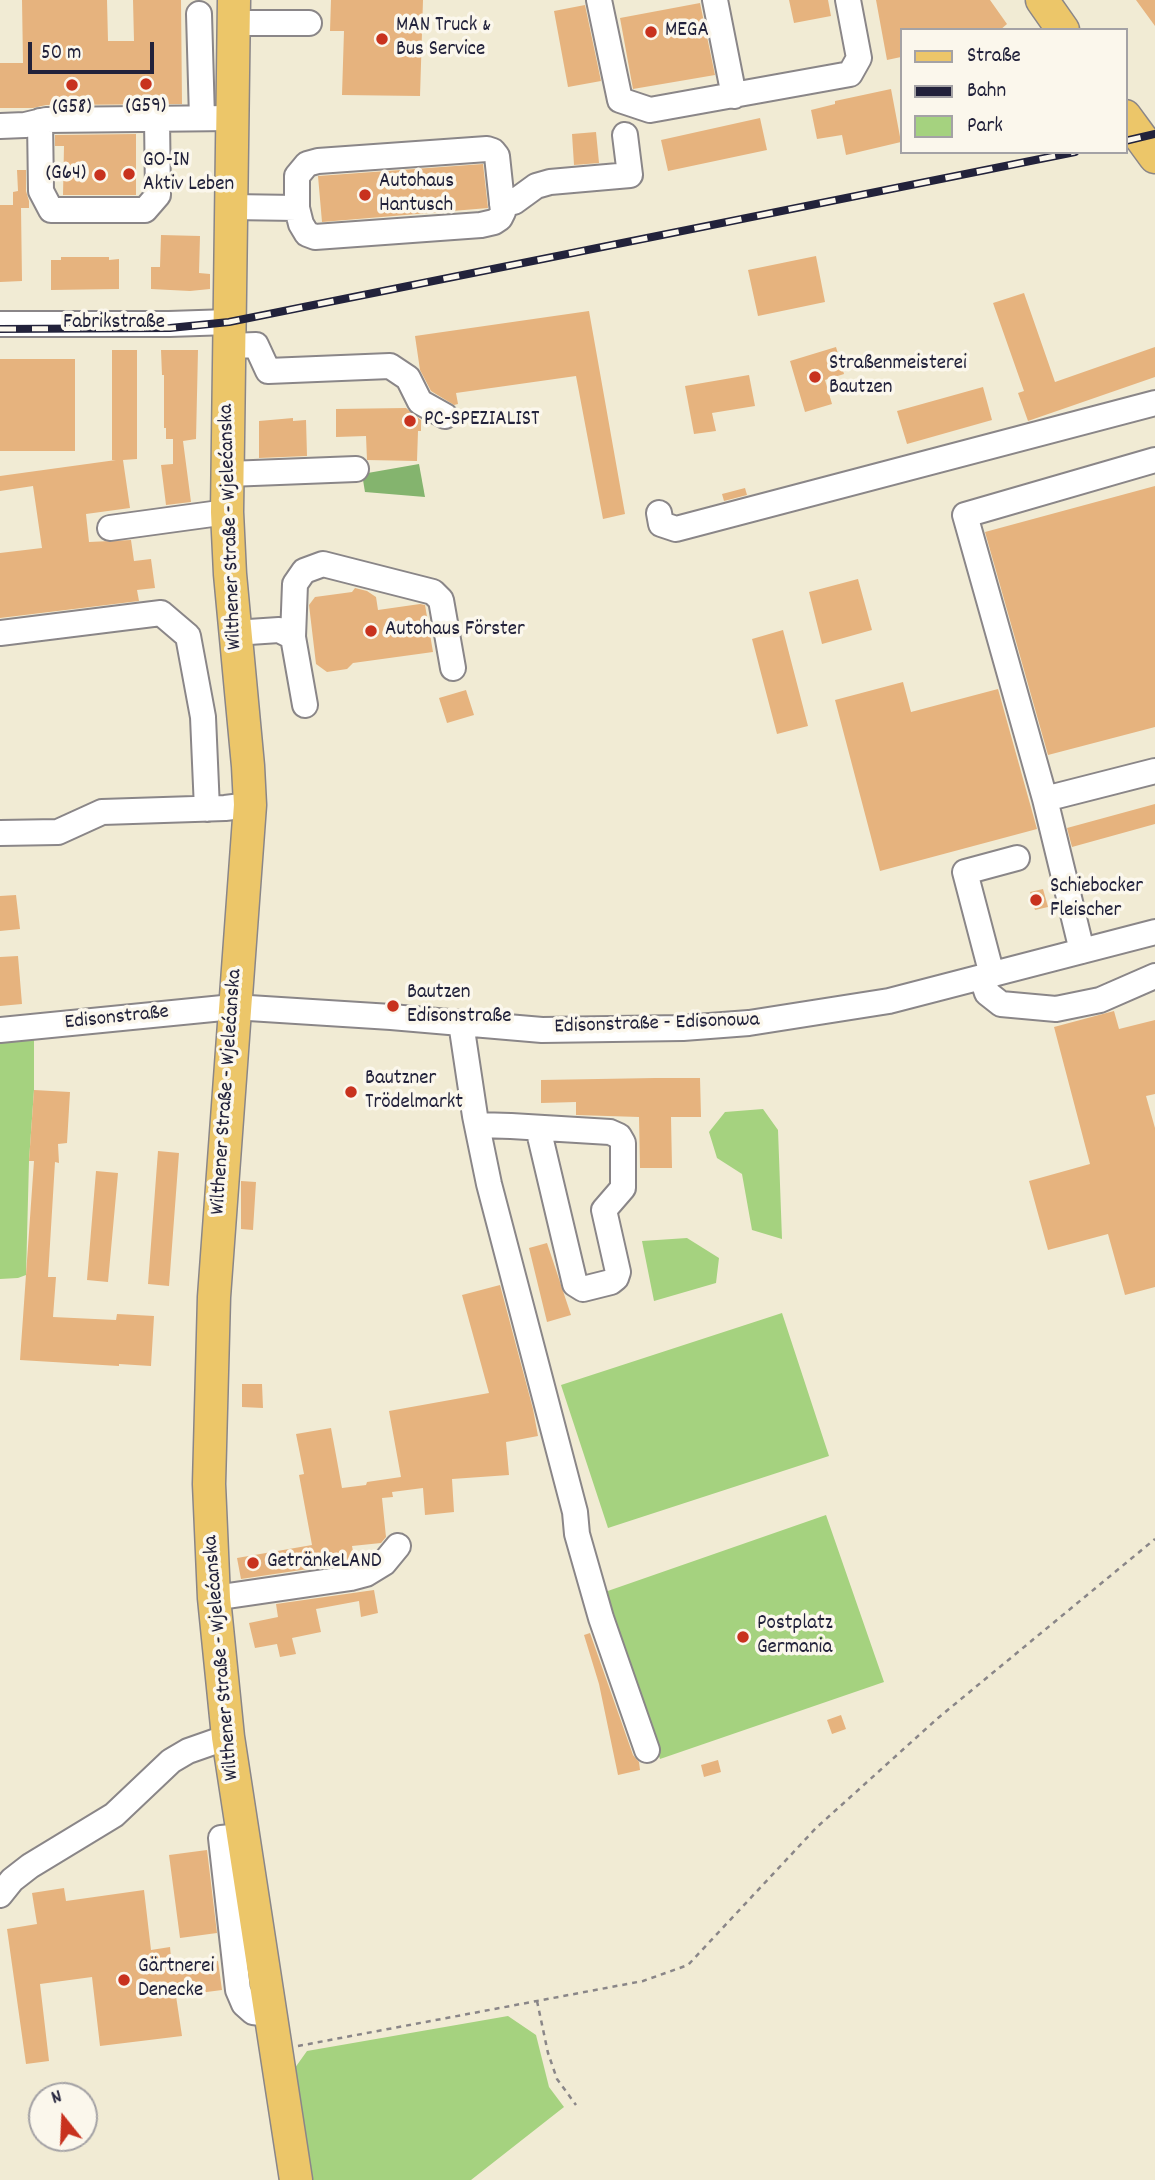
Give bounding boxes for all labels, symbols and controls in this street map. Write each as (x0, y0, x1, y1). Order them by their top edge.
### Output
place label: MAN Truck & Bus Service (396, 14, 491, 64)
place label: MEGA (665, 19, 709, 45)
marker: MEGA (643, 24, 659, 40)
scale bar (32, 28, 158, 72)
legend (900, 28, 1127, 154)
marker: MAN Truck & Bus Service (374, 31, 390, 47)
text: 50 m (41, 39, 81, 69)
text: Straße (967, 42, 1021, 72)
marker: (G59) (138, 76, 154, 92)
marker: (G58) (64, 77, 80, 93)
text: Bahn (967, 77, 1006, 107)
place label: (G59) (126, 95, 166, 121)
place label: (G58) (52, 96, 92, 122)
text: Park (967, 112, 1003, 142)
place label: GO-IN Aktiv Leben (143, 149, 234, 199)
place label: (G64) (46, 162, 86, 188)
marker: GO-IN Aktiv Leben (121, 166, 137, 182)
marker: (G64) (92, 167, 108, 183)
place label: Autohaus Hantusch (379, 170, 454, 220)
marker: Autohaus Hantusch (357, 187, 373, 203)
street label: Fabrikstraße (63, 311, 165, 337)
place label: Straßenmeisterei Bautzen (829, 352, 967, 402)
marker: Straßenmeisterei Bautzen (807, 369, 823, 385)
street label: Wilthener Straße - Wjelećanska (215, 404, 249, 650)
place label: PC-SPEZIALIST (424, 408, 539, 434)
marker: PC-SPEZIALIST (402, 413, 418, 429)
place label: Autohaus Förster (385, 618, 525, 644)
marker: Autohaus Förster (363, 623, 379, 639)
place label: Schiebocker Fleischer (1050, 875, 1143, 925)
marker: Schiebocker Fleischer (1028, 892, 1044, 908)
street label: Wilthener Straße - Wjelećanska (207, 968, 249, 1216)
place label: Bautzen Edisonstraße (407, 981, 512, 1031)
marker: Bautzen Edisonstraße (385, 998, 401, 1014)
street label: Edisonstraße (64, 1001, 170, 1037)
street label: Edisonstraße - Edisonowa (554, 1009, 760, 1041)
place label: Bautzner Trödelmarkt (365, 1067, 463, 1117)
marker: Bautzner Trödelmarkt (343, 1084, 359, 1100)
street label: Wilthener Straße - Wjelećanska (200, 1534, 246, 1782)
place label: GetränkeLAND (267, 1550, 382, 1576)
marker: GetränkeLAND (245, 1555, 261, 1571)
place label: Postplatz Germania (757, 1612, 833, 1662)
marker: Postplatz Germania (735, 1629, 751, 1645)
place label: Gärtnerei Denecke (138, 1955, 214, 2005)
marker: Gärtnerei Denecke (116, 1972, 132, 1988)
north arrow (28, 2082, 98, 2152)
text: N (48, 2084, 66, 2113)

